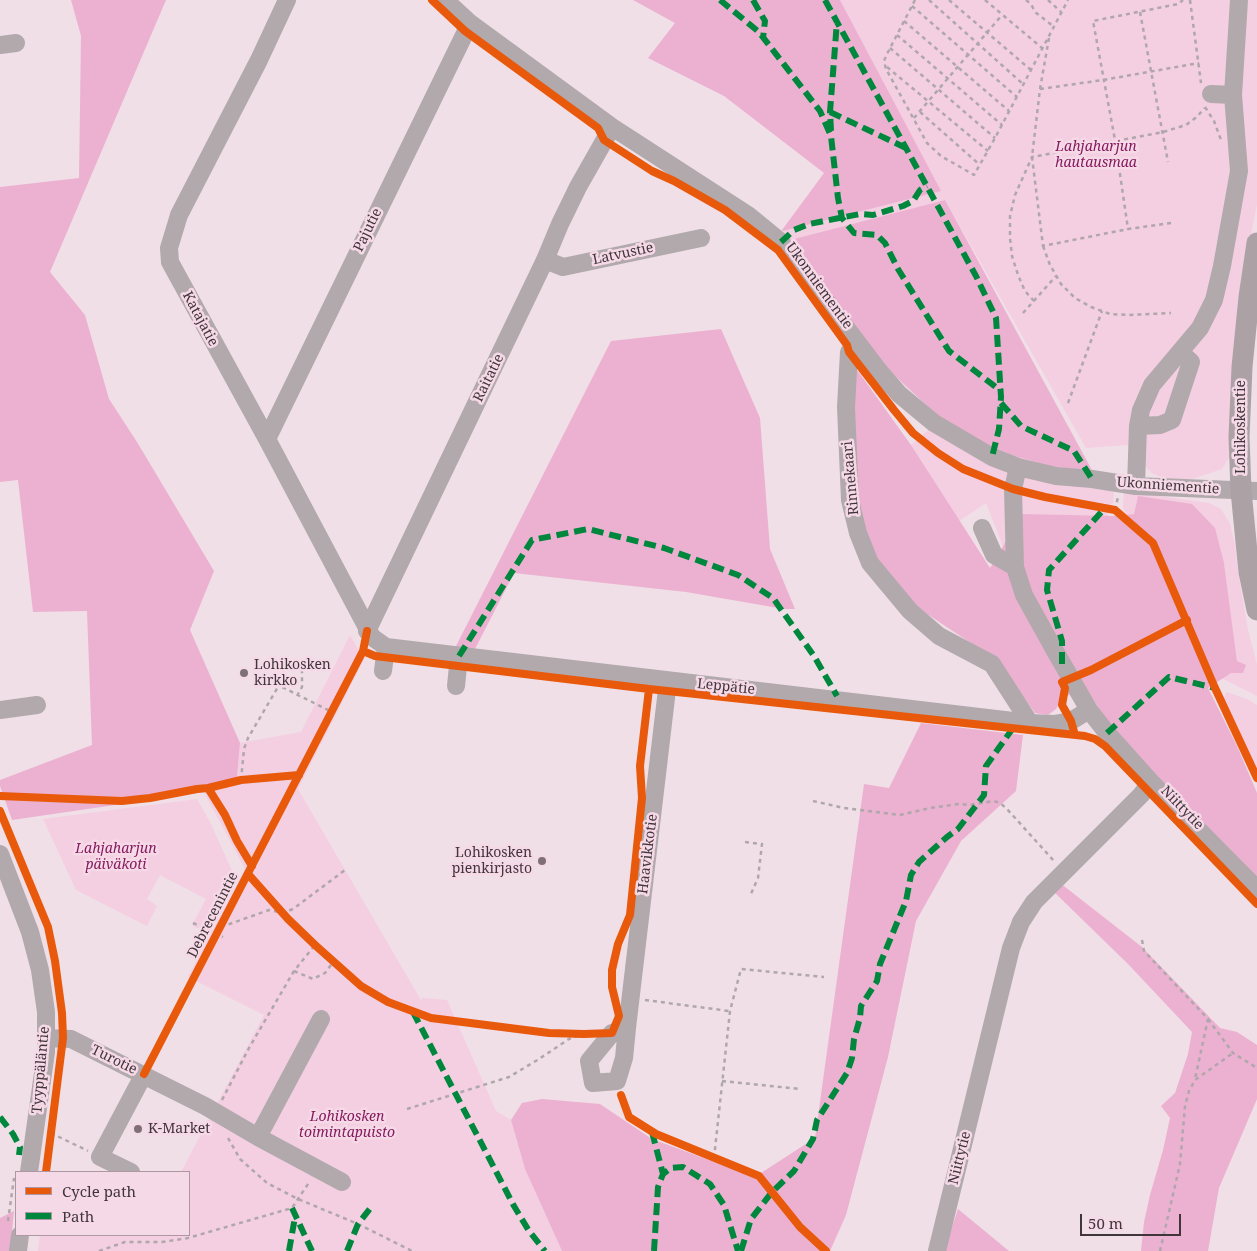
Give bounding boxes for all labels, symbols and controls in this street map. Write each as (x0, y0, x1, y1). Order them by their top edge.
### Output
park label: Lahjaharjun hautausmaa (1055, 139, 1137, 172)
street label: Pajutie (350, 205, 386, 255)
street label: Latvustie (591, 239, 655, 269)
street label: Ukonniementie (782, 240, 856, 332)
street label: Katajatie (179, 289, 221, 349)
street label: Raitatie (470, 351, 508, 405)
street label: Lohikoskentie (1233, 380, 1249, 474)
street label: Rinnekaari (839, 440, 863, 516)
street label: Ukonniementie (1116, 474, 1220, 498)
place label: Lohikosken kirkko (254, 657, 331, 690)
marker: Lohikosken kirkko (238, 667, 250, 679)
street label: Leppätie (696, 676, 756, 698)
street label: Niittytie (1157, 783, 1207, 833)
street label: Haavikkotie (635, 813, 661, 895)
park label: Lahjaharjun päiväkoti (75, 841, 157, 874)
place label: Lohikosken pienkirjasto (452, 845, 532, 878)
marker: Lohikosken pienkirjasto (536, 855, 548, 867)
street label: Debrecenintie (184, 869, 242, 961)
street label: Tyyppäläntie (29, 1026, 53, 1114)
street label: Turotie (88, 1042, 140, 1078)
park label: Lohikosken toimintapuisto (299, 1109, 395, 1142)
place label: K-Market (148, 1121, 210, 1137)
marker: K-Market (132, 1123, 144, 1135)
street label: Niittytie (945, 1130, 975, 1186)
legend (15, 1171, 190, 1236)
text: Cycle path (62, 1181, 136, 1201)
scale bar (1082, 1204, 1183, 1236)
text: Path (62, 1206, 94, 1226)
text: 50 m (1088, 1213, 1123, 1233)

